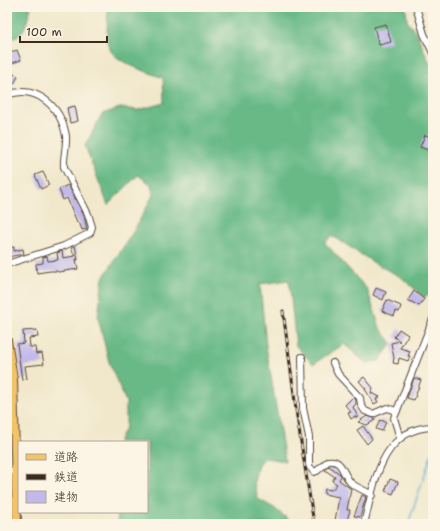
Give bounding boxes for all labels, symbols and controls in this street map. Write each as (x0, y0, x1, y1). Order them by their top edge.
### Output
scale bar (20, 18, 107, 44)
text: 100 m (26, 24, 62, 40)
legend (18, 441, 148, 513)
text: 道路 (54, 449, 78, 465)
text: 鉄道 (54, 469, 78, 485)
text: 建物 (54, 489, 78, 505)

